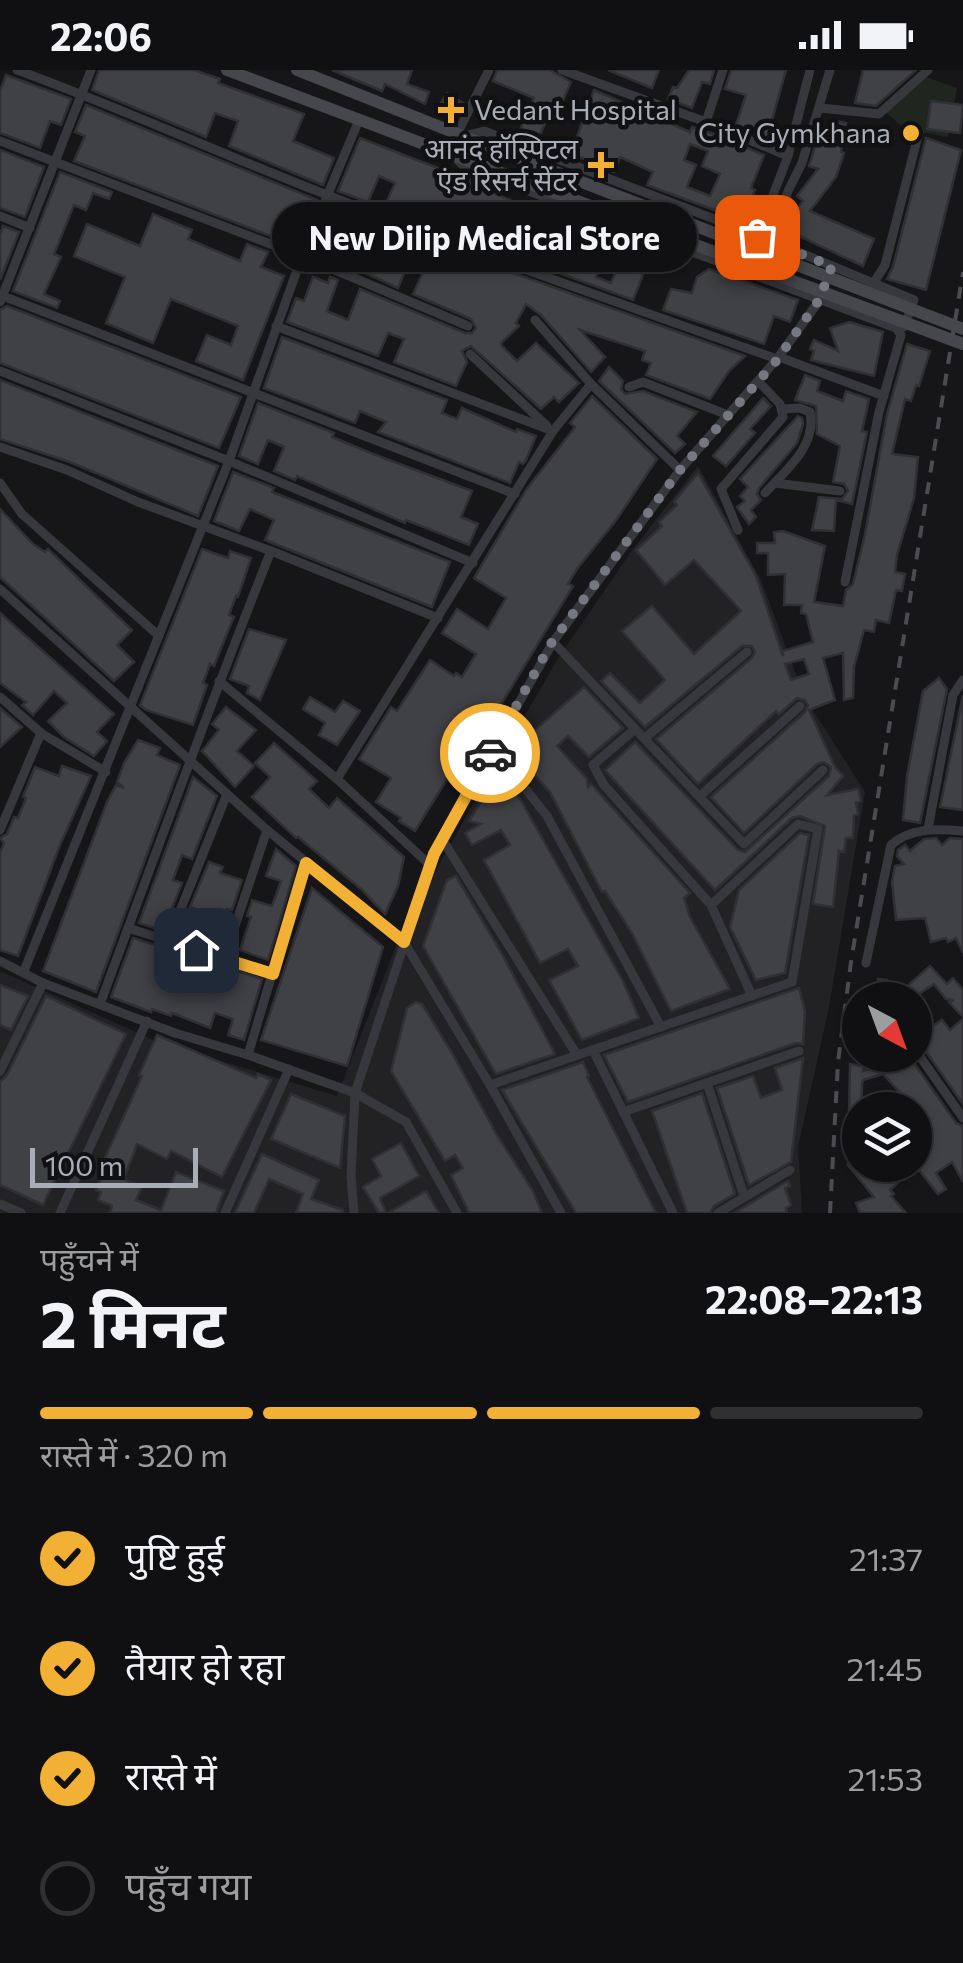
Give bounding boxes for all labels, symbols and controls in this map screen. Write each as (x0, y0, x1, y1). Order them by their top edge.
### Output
text: 22:06 (50, 12, 152, 59)
place label: Vedant Hospital (474, 92, 677, 126)
marker: Vedant Hospital (438, 97, 464, 123)
place label: City Gymkhana (698, 115, 891, 149)
marker: City Gymkhana (900, 122, 922, 144)
place label: आनंद हॉस्पिटल एंड रिसर्च सेंटर (424, 131, 579, 197)
marker: आनंद हॉस्पिटल एंड रिसर्च सेंटर (588, 152, 614, 178)
pin (715, 195, 800, 280)
callout: New Dilip Medical Store (272, 202, 697, 272)
icon: bag (730, 210, 785, 265)
text: New Dilip Medical Store (309, 217, 660, 257)
courier (440, 703, 540, 803)
icon: car (463, 726, 518, 781)
pin (154, 908, 239, 993)
icon: home (169, 923, 224, 978)
north arrow (842, 982, 932, 1072)
map controls (842, 982, 932, 1182)
button: layers (842, 1092, 932, 1182)
scale bar (30, 1143, 198, 1188)
text: 100 m (45, 1148, 123, 1182)
text: पहुँचने में (40, 1238, 139, 1278)
text: 22:08–22:13 (705, 1275, 923, 1322)
text: 2 मिनट (40, 1282, 226, 1361)
text: रास्ते में · 320 m (40, 1434, 228, 1474)
icon: check (40, 1531, 95, 1586)
text: पुष्टि हुई (125, 1531, 225, 1578)
text: 21:37 (849, 1538, 923, 1578)
icon: check (40, 1641, 95, 1696)
text: तैयार हो रहा (125, 1641, 284, 1688)
text: 21:45 (846, 1648, 923, 1688)
icon: check (40, 1751, 95, 1806)
text: रास्ते में (125, 1751, 217, 1798)
text: 21:53 (847, 1758, 923, 1798)
text: पहुँच गया (125, 1861, 251, 1908)

